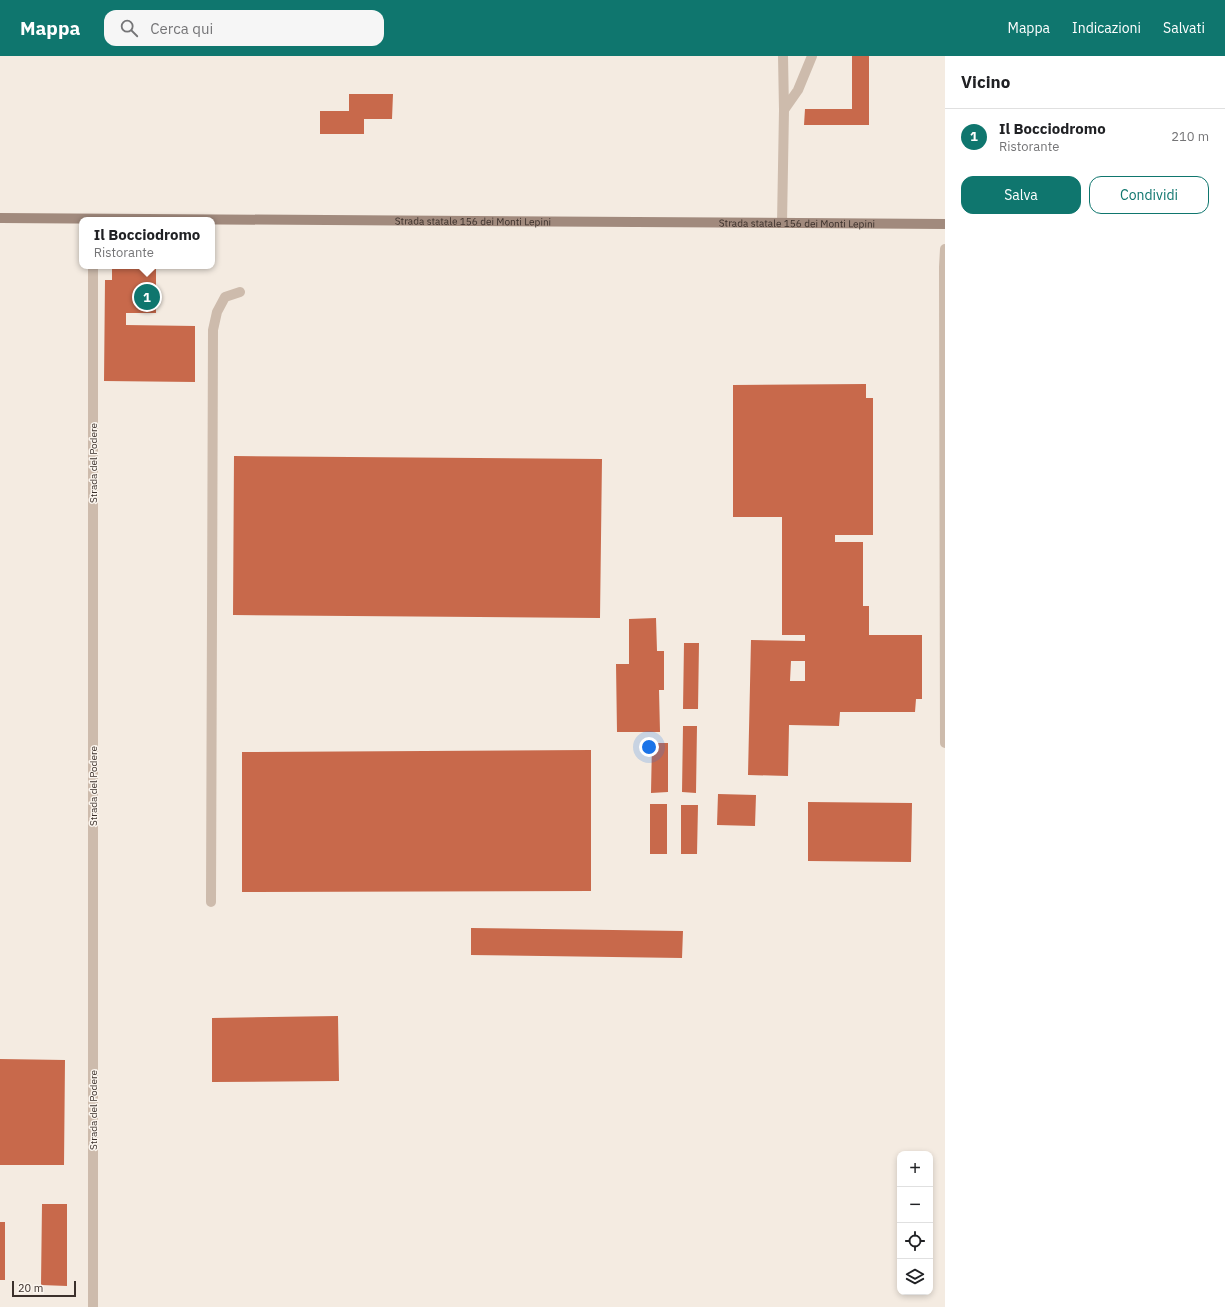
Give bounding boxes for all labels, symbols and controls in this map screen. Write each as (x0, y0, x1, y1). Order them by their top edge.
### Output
search box (104, 10, 384, 46)
text: Mappa (20, 16, 80, 40)
icon: search (118, 17, 140, 39)
text: Cerca qui (150, 19, 213, 38)
text: Mappa (1008, 19, 1050, 37)
text: Indicazioni (1072, 19, 1141, 37)
text: Salvati (1163, 19, 1205, 37)
text: Vicino (961, 71, 1010, 93)
text: Il Bocciodromo (999, 119, 1106, 138)
text: 1 (970, 128, 978, 145)
text: 210 m (1171, 128, 1209, 145)
text: Ristorante (999, 138, 1059, 155)
button: Salva (961, 176, 1081, 214)
button: Condividi (1089, 176, 1209, 214)
street label: Strada statale 156 dei Monti Lepini (395, 215, 551, 228)
popup (79, 217, 215, 269)
street label: Strada statale 156 dei Monti Lepini (719, 217, 875, 231)
text: Il Bocciodromo (94, 225, 200, 244)
text: Ristorante (94, 244, 154, 261)
pin: 1 (134, 282, 160, 312)
street label: Strada del Podere (87, 422, 100, 503)
your location (639, 737, 659, 757)
street label: Strada del Podere (87, 745, 100, 826)
street label: Strada del Podere (87, 1069, 100, 1150)
map controls (897, 1151, 933, 1295)
button: + (897, 1151, 933, 1187)
button: − (897, 1187, 933, 1223)
button: locate (897, 1223, 933, 1259)
button: layers (897, 1259, 933, 1295)
scale bar (12, 1279, 76, 1298)
text: 20 m (18, 1281, 43, 1295)

